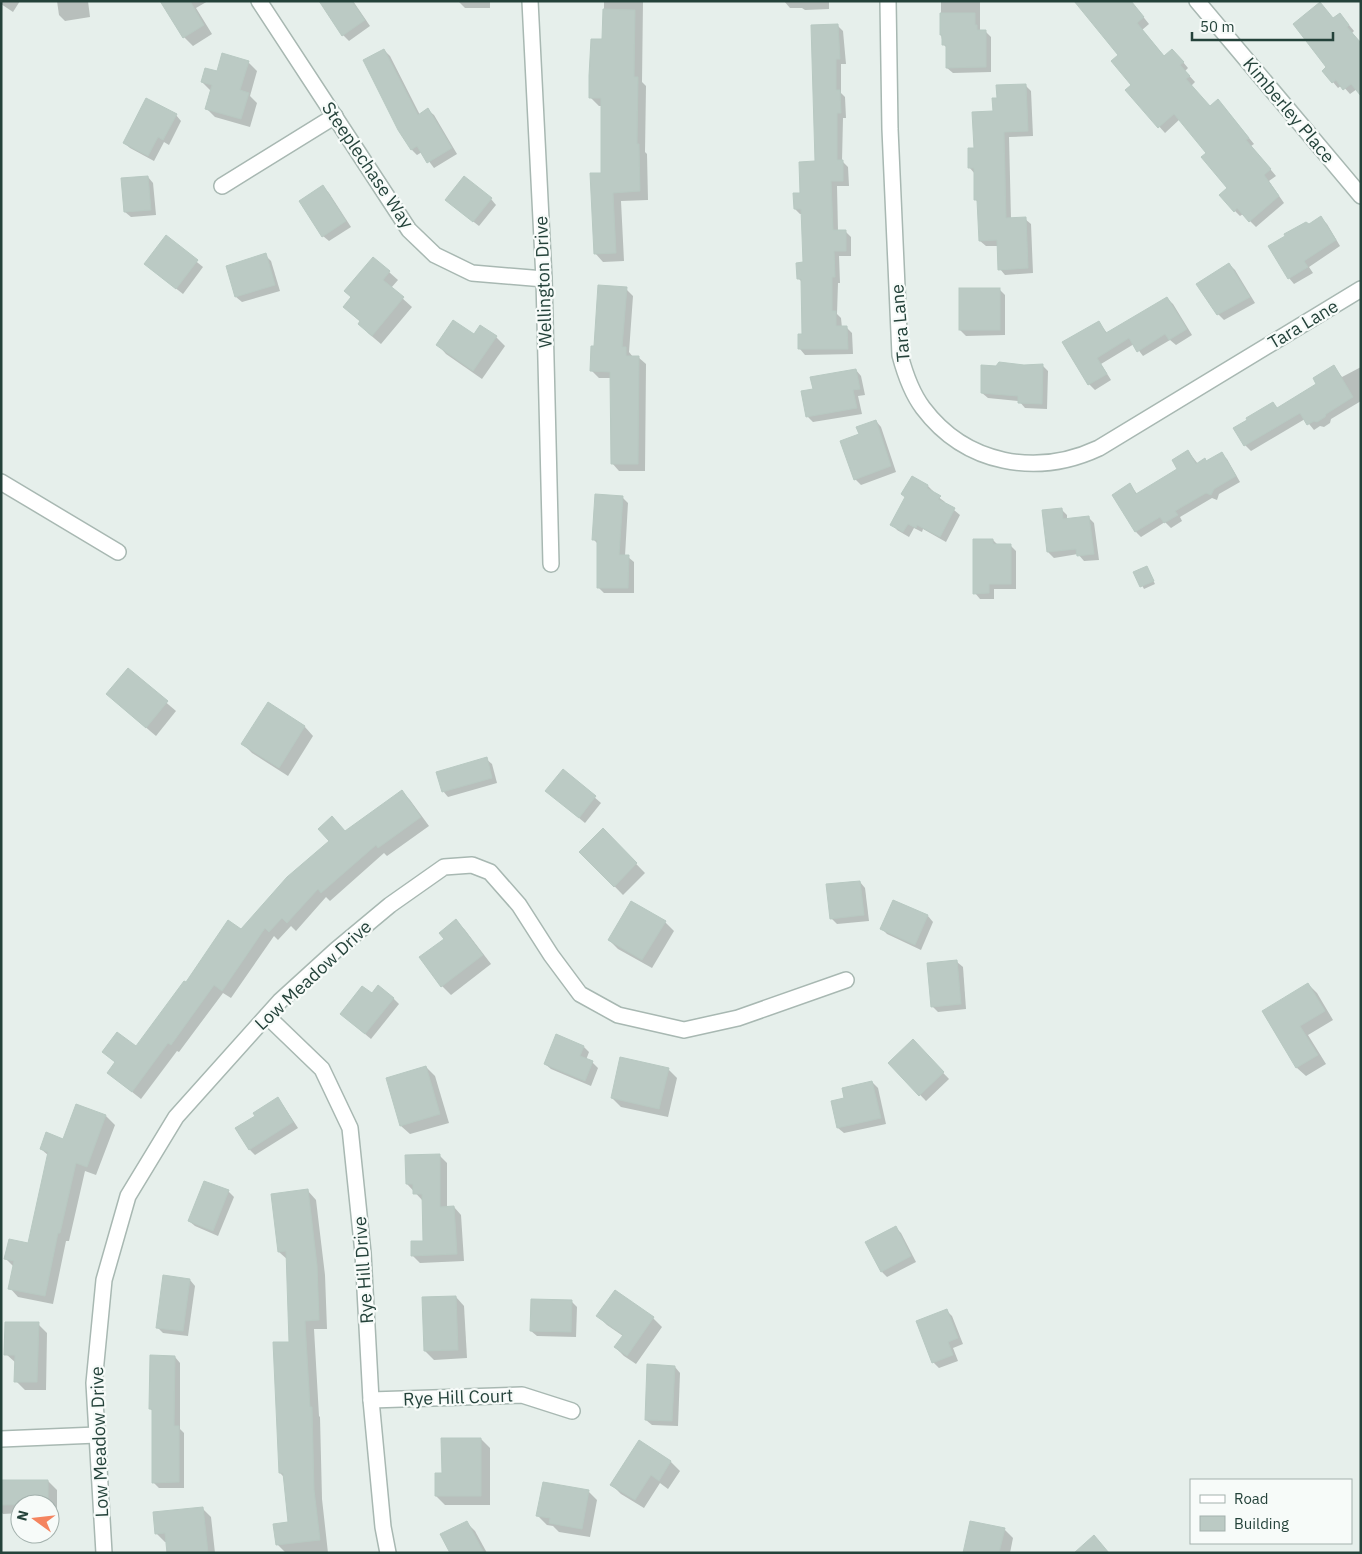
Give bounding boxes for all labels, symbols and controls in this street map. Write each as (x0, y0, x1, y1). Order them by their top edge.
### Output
scale bar (1192, 10, 1333, 42)
text: 50 m (1200, 17, 1235, 36)
street label: Kimberley Place (1238, 53, 1340, 168)
street label: Steeplechase Way (317, 97, 419, 233)
street label: Wellington Drive (529, 215, 557, 348)
street label: Tara Lane (885, 283, 915, 363)
street label: Tara Lane (1264, 294, 1342, 354)
street label: Low Meadow Drive (250, 915, 376, 1035)
street label: Rye Hill Drive (348, 1216, 378, 1324)
street label: Low Meadow Drive (85, 1366, 113, 1518)
street label: Rye Hill Court (403, 1384, 513, 1410)
legend (1190, 1479, 1352, 1544)
text: Road (1234, 1489, 1269, 1508)
north arrow (10, 1494, 60, 1544)
text: N (12, 1508, 32, 1523)
text: Building (1234, 1514, 1289, 1533)

